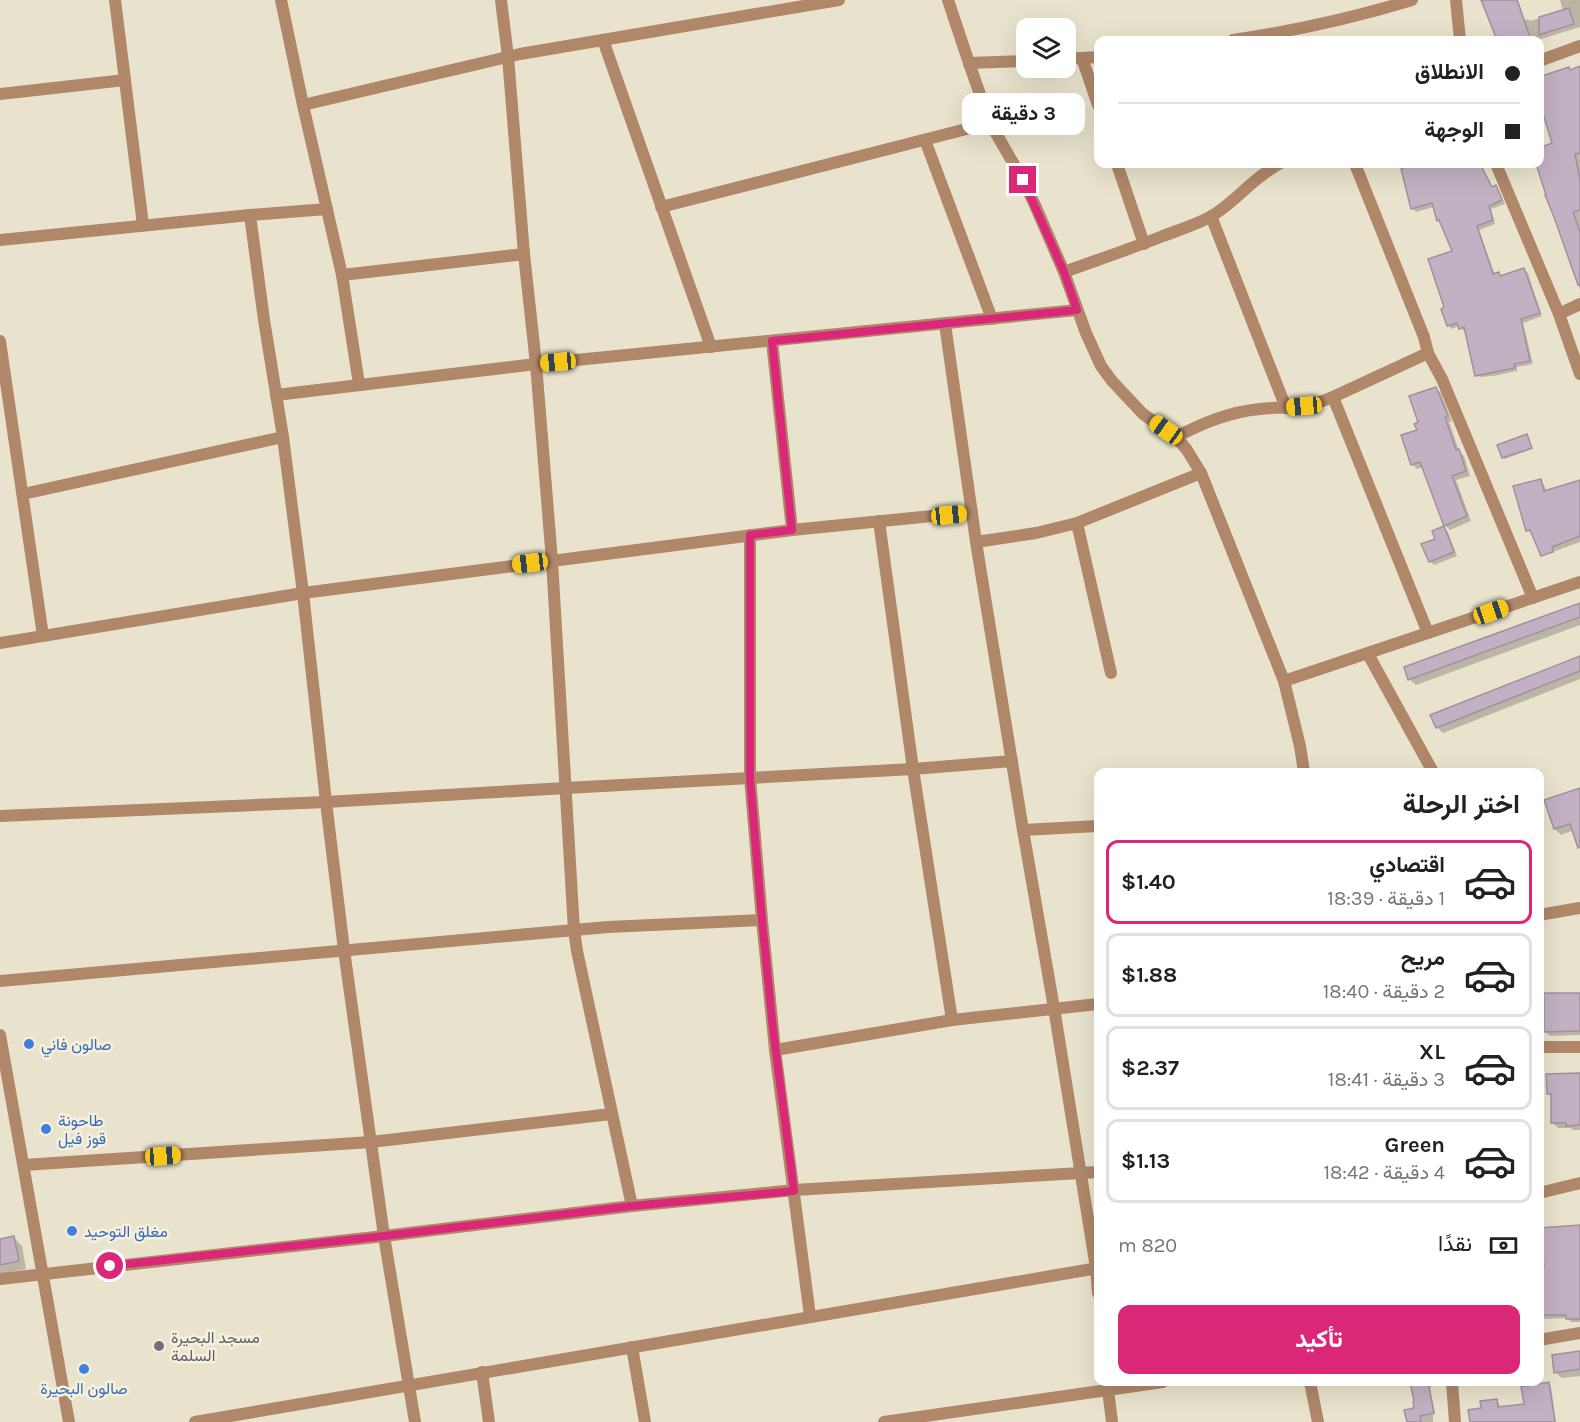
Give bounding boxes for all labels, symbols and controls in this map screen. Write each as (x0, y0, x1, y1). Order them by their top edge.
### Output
map controls (1016, 18, 1076, 78)
button: layers (1016, 18, 1076, 78)
text: الانطلاق (1415, 59, 1484, 85)
callout: 3 دقيقة (962, 93, 1084, 135)
text: 3 دقيقة (991, 102, 1056, 125)
text: الوجهة (1424, 117, 1484, 143)
route end (1009, 166, 1036, 193)
car (539, 351, 577, 373)
car (1285, 395, 1323, 417)
car (1146, 412, 1186, 448)
car (930, 504, 968, 526)
car (511, 552, 549, 574)
car (1471, 598, 1511, 626)
text: اختر الرحلة (1402, 788, 1520, 820)
text: اقتصادي (1369, 852, 1445, 878)
icon: car (1463, 855, 1517, 909)
text: $1.40 (1121, 869, 1176, 895)
text: 1 دقيقة · 18:39 (1327, 887, 1445, 910)
text: مريح (1401, 945, 1445, 971)
icon: car (1463, 948, 1517, 1002)
text: $1.88 (1121, 962, 1177, 988)
text: 2 دقيقة · 18:40 (1323, 980, 1445, 1003)
place label: صالون فاني (41, 1035, 111, 1058)
marker: صالون فاني (22, 1037, 36, 1051)
text: XL (1419, 1039, 1445, 1065)
icon: car (1463, 1041, 1517, 1095)
text: $2.37 (1121, 1055, 1179, 1081)
text: 3 دقيقة · 18:41 (1328, 1068, 1445, 1091)
place label: طاحونة قوز فيل (58, 1111, 106, 1149)
marker: طاحونة قوز فيل (39, 1122, 53, 1136)
text: Green (1384, 1132, 1445, 1158)
icon: car (1463, 1134, 1517, 1188)
car (144, 1146, 182, 1166)
text: $1.13 (1121, 1148, 1170, 1174)
text: 4 دقيقة · 18:42 (1323, 1161, 1445, 1184)
place label: مغلق التوحيد (84, 1222, 168, 1242)
marker: مغلق التوحيد (65, 1224, 79, 1238)
icon: cash (1487, 1229, 1520, 1262)
text: نقدًا (1438, 1231, 1472, 1257)
text: 820 m (1118, 1234, 1177, 1257)
route start (96, 1252, 123, 1279)
button: تأكيد (1118, 1305, 1520, 1374)
place label: مسجد البحيرة السلمة (171, 1328, 260, 1365)
marker: مسجد البحيرة السلمة (152, 1339, 166, 1353)
marker: صالون البحيرة (77, 1362, 91, 1376)
place label: صالون البحيرة (40, 1379, 128, 1399)

